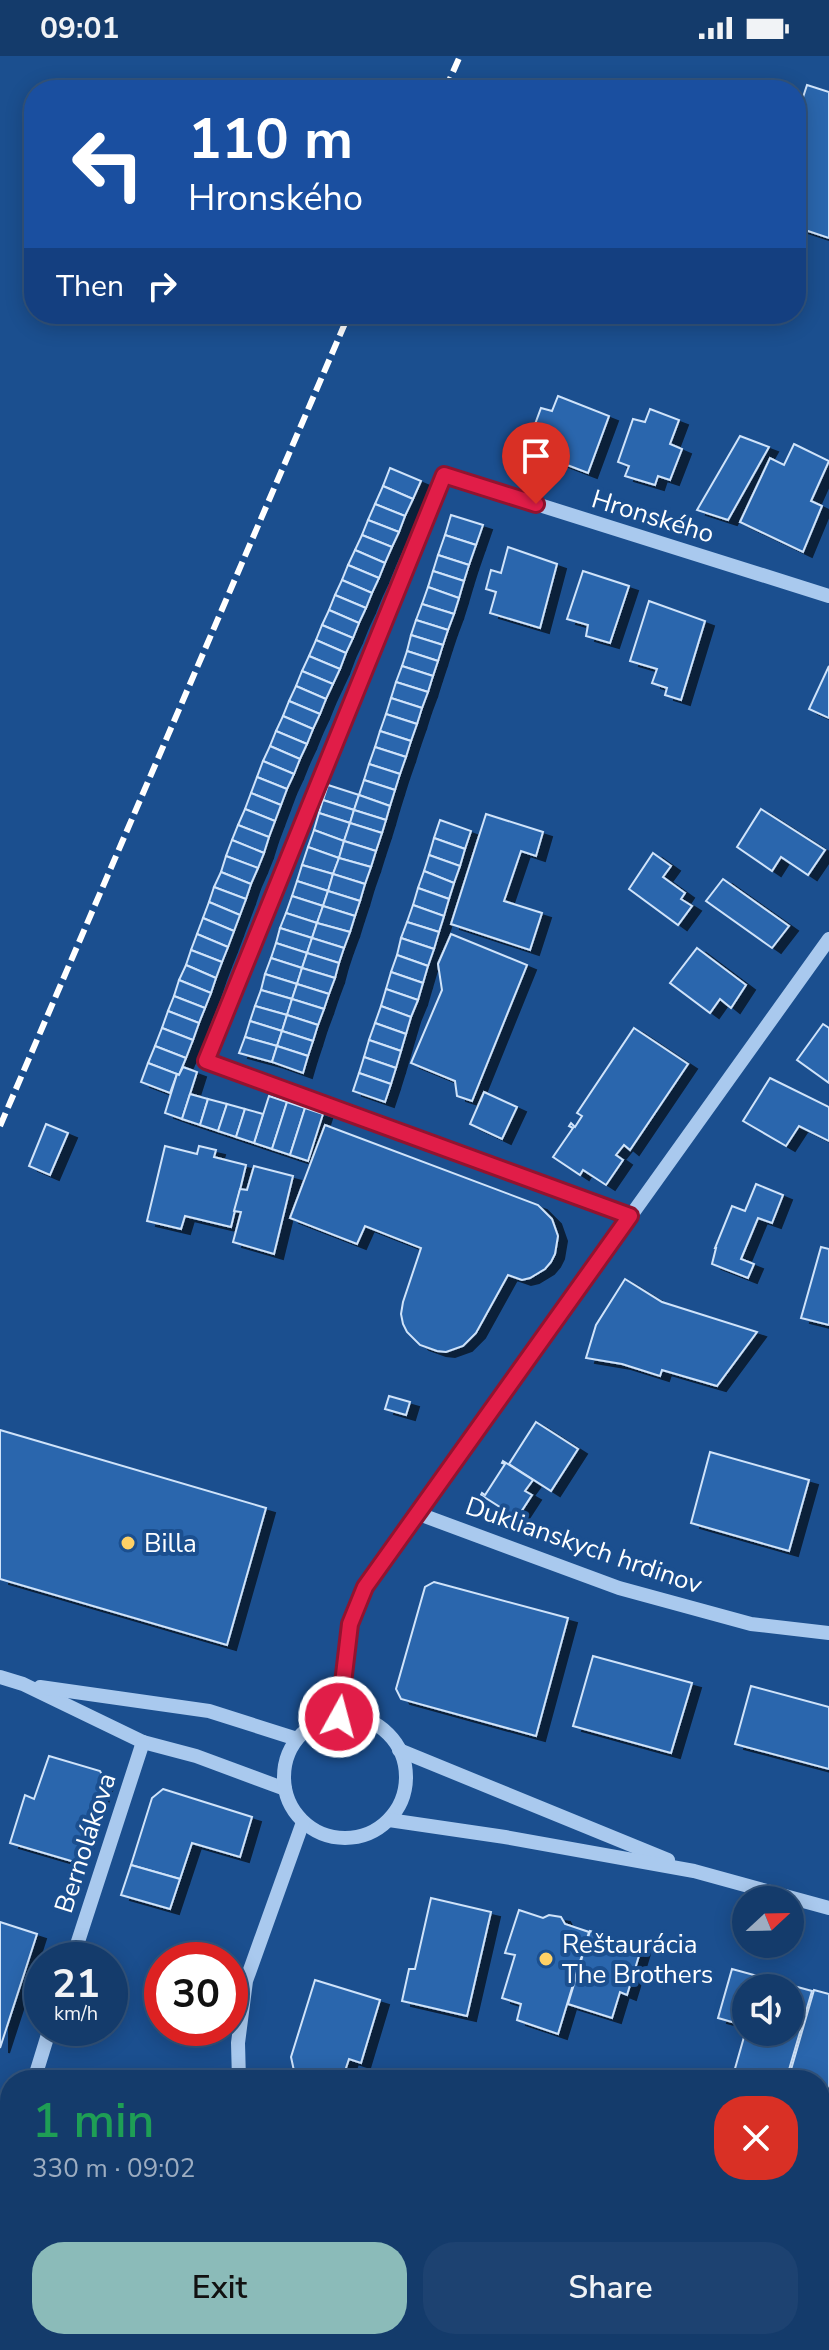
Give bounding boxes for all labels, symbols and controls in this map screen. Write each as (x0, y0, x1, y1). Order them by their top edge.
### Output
text: 09:01 (40, 8, 119, 49)
text: 110 m (188, 101, 353, 178)
icon: left (56, 112, 160, 216)
text: Hronského (188, 174, 363, 223)
icon: right (140, 264, 184, 308)
text: Then (56, 266, 124, 307)
pin (502, 422, 570, 504)
icon: arrive (514, 434, 558, 478)
street label: Hronského (587, 481, 718, 552)
street label: Duklianskych hrdinov (461, 1488, 708, 1603)
place label: Billa (144, 1526, 197, 1561)
marker: Billa (119, 1534, 137, 1552)
position arrow (297, 1675, 381, 1759)
street label: Bernolákova (46, 1769, 125, 1918)
north arrow (732, 1886, 804, 1958)
map controls (732, 1886, 804, 2046)
place label: Reštaurácia The Brothers (562, 1927, 713, 1992)
speed limit sign: 30 (144, 1942, 248, 2046)
marker: Reštaurácia The Brothers (537, 1950, 555, 1968)
text: 21 (52, 1957, 100, 2011)
button: sound (732, 1974, 804, 2046)
text: km/h (54, 2000, 98, 2027)
text: 1 min (32, 2088, 154, 2154)
button: close (714, 2096, 798, 2180)
text: 330 m · 09:02 (32, 2151, 195, 2186)
button: Exit (32, 2242, 407, 2334)
button: Share (423, 2242, 798, 2334)

